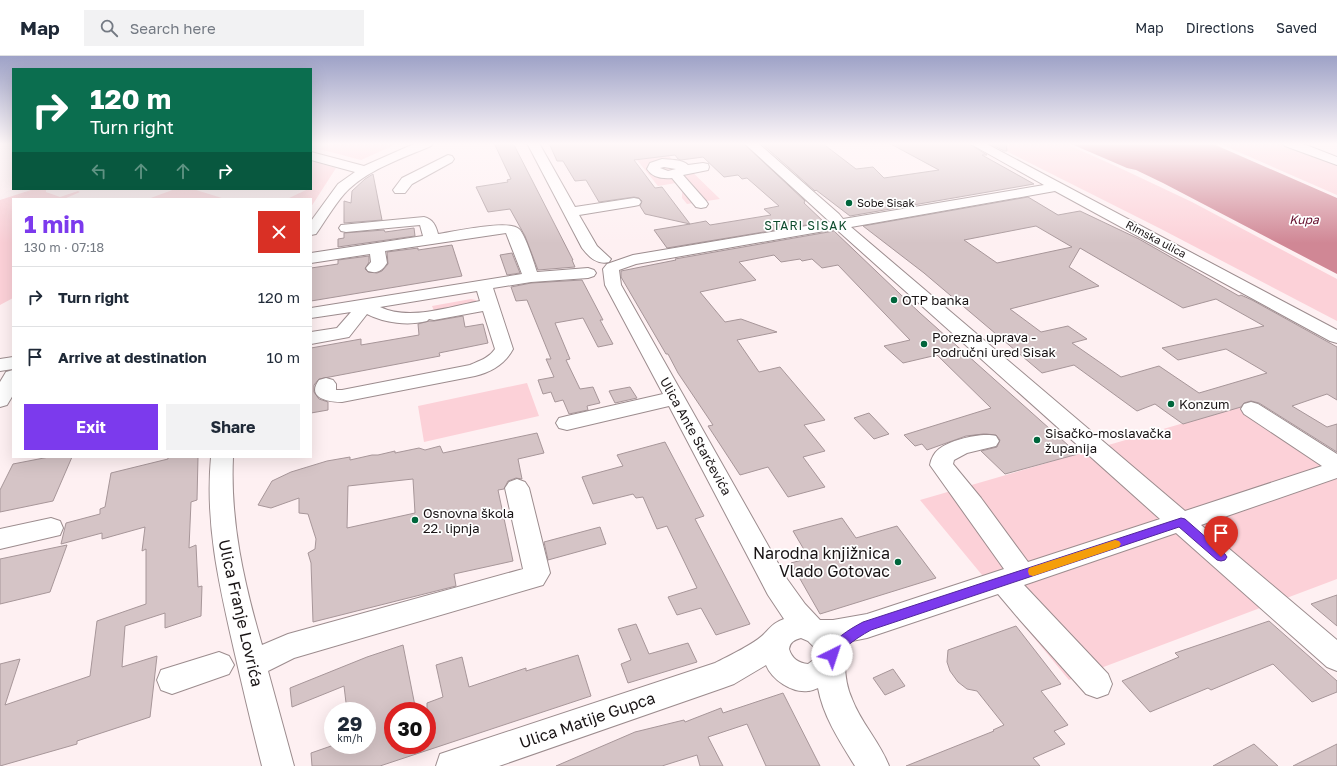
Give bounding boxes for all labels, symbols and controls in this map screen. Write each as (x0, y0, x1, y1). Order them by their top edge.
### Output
search box (84, 10, 364, 46)
text: Map (20, 16, 60, 39)
icon: search (98, 17, 120, 39)
text: Search here (130, 19, 216, 37)
text: Map (1135, 19, 1164, 36)
text: Directions (1186, 19, 1254, 36)
text: Saved (1276, 19, 1317, 36)
text: 120 m (90, 82, 171, 115)
icon: right (24, 84, 76, 136)
text: Turn right (90, 116, 174, 138)
icon: left (88, 160, 110, 182)
icon: ahead (130, 160, 152, 182)
icon: ahead (172, 160, 194, 182)
icon: right (214, 160, 236, 182)
place label: Sobe Sisak (857, 196, 915, 209)
marker: Sobe Sisak (844, 198, 854, 208)
text: 1 min (24, 209, 84, 238)
button: close (258, 211, 300, 253)
water label: Kupa (1289, 212, 1320, 227)
street label: Rimska ulica (1124, 217, 1189, 260)
district label: STARI SISAK (764, 218, 848, 233)
text: 130 m · 07:18 (24, 239, 104, 255)
icon: right (24, 286, 46, 308)
text: Turn right (58, 288, 129, 306)
text: 120 m (258, 288, 300, 306)
place label: OTP banka (902, 292, 969, 308)
marker: OTP banka (889, 295, 899, 305)
place label: Porezna uprava - Područni ured Sisak (932, 329, 1057, 360)
marker: Porezna uprava - Područni ured Sisak (919, 339, 929, 349)
icon: arrive (24, 346, 46, 368)
text: Arrive at destination (58, 348, 207, 366)
text: 10 m (266, 348, 300, 366)
street label: Ulica Ante Starčevića (657, 374, 735, 498)
place label: Konzum (1179, 396, 1230, 412)
marker: Konzum (1166, 399, 1176, 409)
button: Exit (24, 404, 158, 450)
button: Share (166, 404, 300, 450)
place label: Sisačko-moslavačka županija (1045, 425, 1171, 456)
marker: Sisačko-moslavačka županija (1032, 435, 1042, 445)
place label: Osnovna škola 22. lipnja (423, 505, 514, 536)
marker: Osnovna škola 22. lipnja (410, 515, 420, 525)
pin (1204, 516, 1238, 557)
icon: arrive (1210, 522, 1232, 544)
street label: Ulica Franje Lovrića (214, 537, 268, 689)
place label: Narodna knjižnica Vlado Gotovac (753, 543, 890, 581)
marker: Narodna knjižnica Vlado Gotovac (893, 557, 903, 567)
position arrow (811, 634, 853, 676)
street label: Ulica Matije Gupca (516, 687, 658, 753)
speed limit sign: 30 (384, 702, 436, 754)
text: 29 (338, 711, 362, 735)
text: km/h (337, 732, 363, 744)

